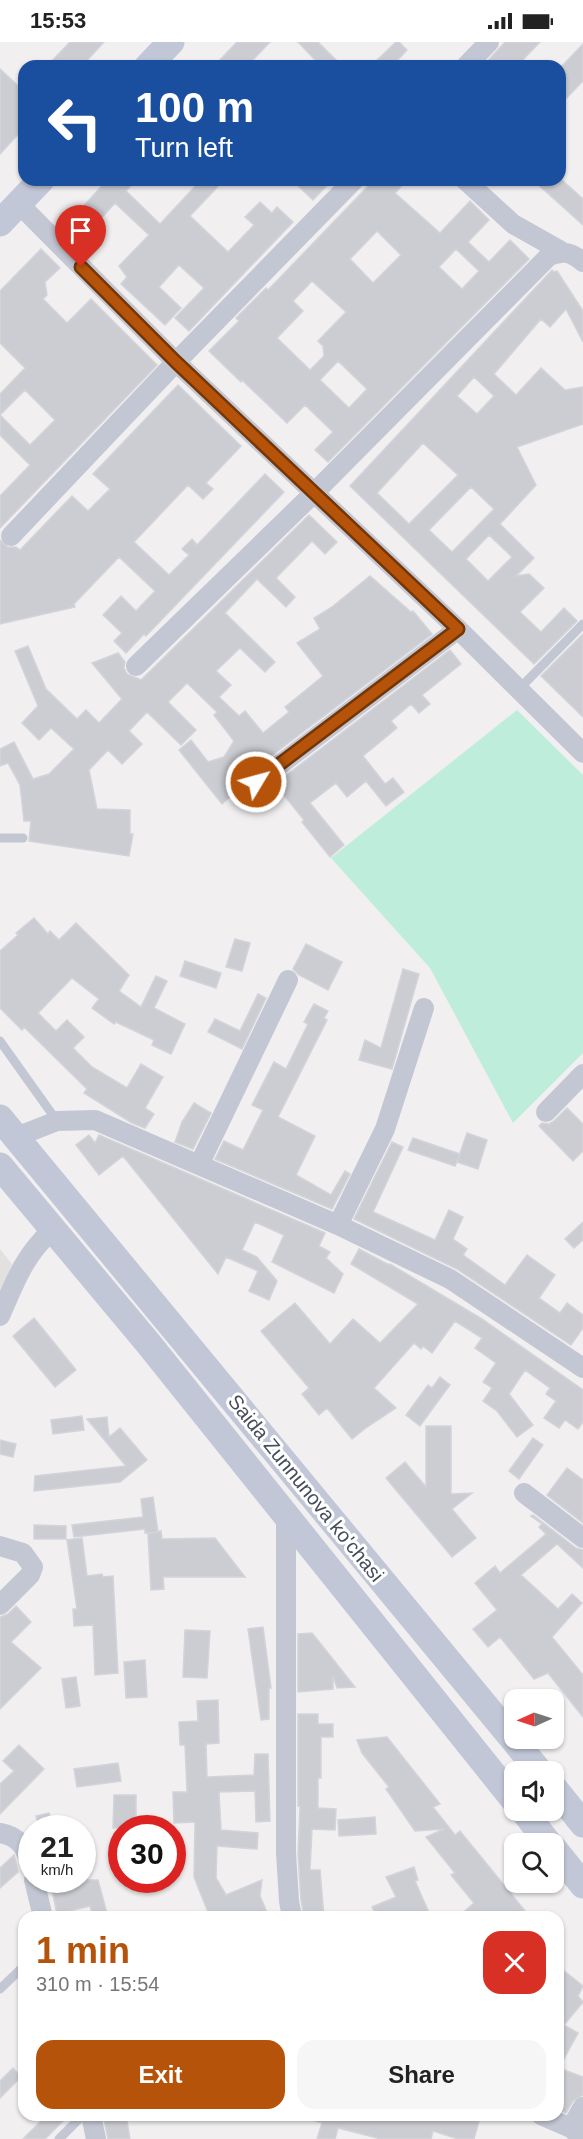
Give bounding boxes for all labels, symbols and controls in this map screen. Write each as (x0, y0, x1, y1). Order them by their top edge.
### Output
text: 15:53 (30, 8, 86, 33)
icon: left (36, 84, 114, 162)
text: 100 m (135, 84, 254, 131)
text: Turn left (135, 133, 233, 163)
pin (55, 205, 106, 267)
icon: arrive (64, 214, 97, 247)
position arrow (224, 750, 288, 814)
street label: Saida Zunnunova ko'chasi (224, 1390, 388, 1586)
north arrow (504, 1689, 564, 1749)
map controls (504, 1689, 564, 1893)
button: sound (504, 1761, 564, 1821)
speed limit sign: 30 (108, 1815, 186, 1893)
text: 21 (40, 1830, 74, 1863)
button: search (504, 1833, 564, 1893)
text: km/h (41, 1861, 73, 1878)
text: 1 min (36, 1930, 130, 1971)
button: close (483, 1931, 546, 1994)
text: 310 m · 15:54 (36, 1973, 159, 1995)
button: Exit (36, 2040, 285, 2109)
button: Share (297, 2040, 546, 2109)

